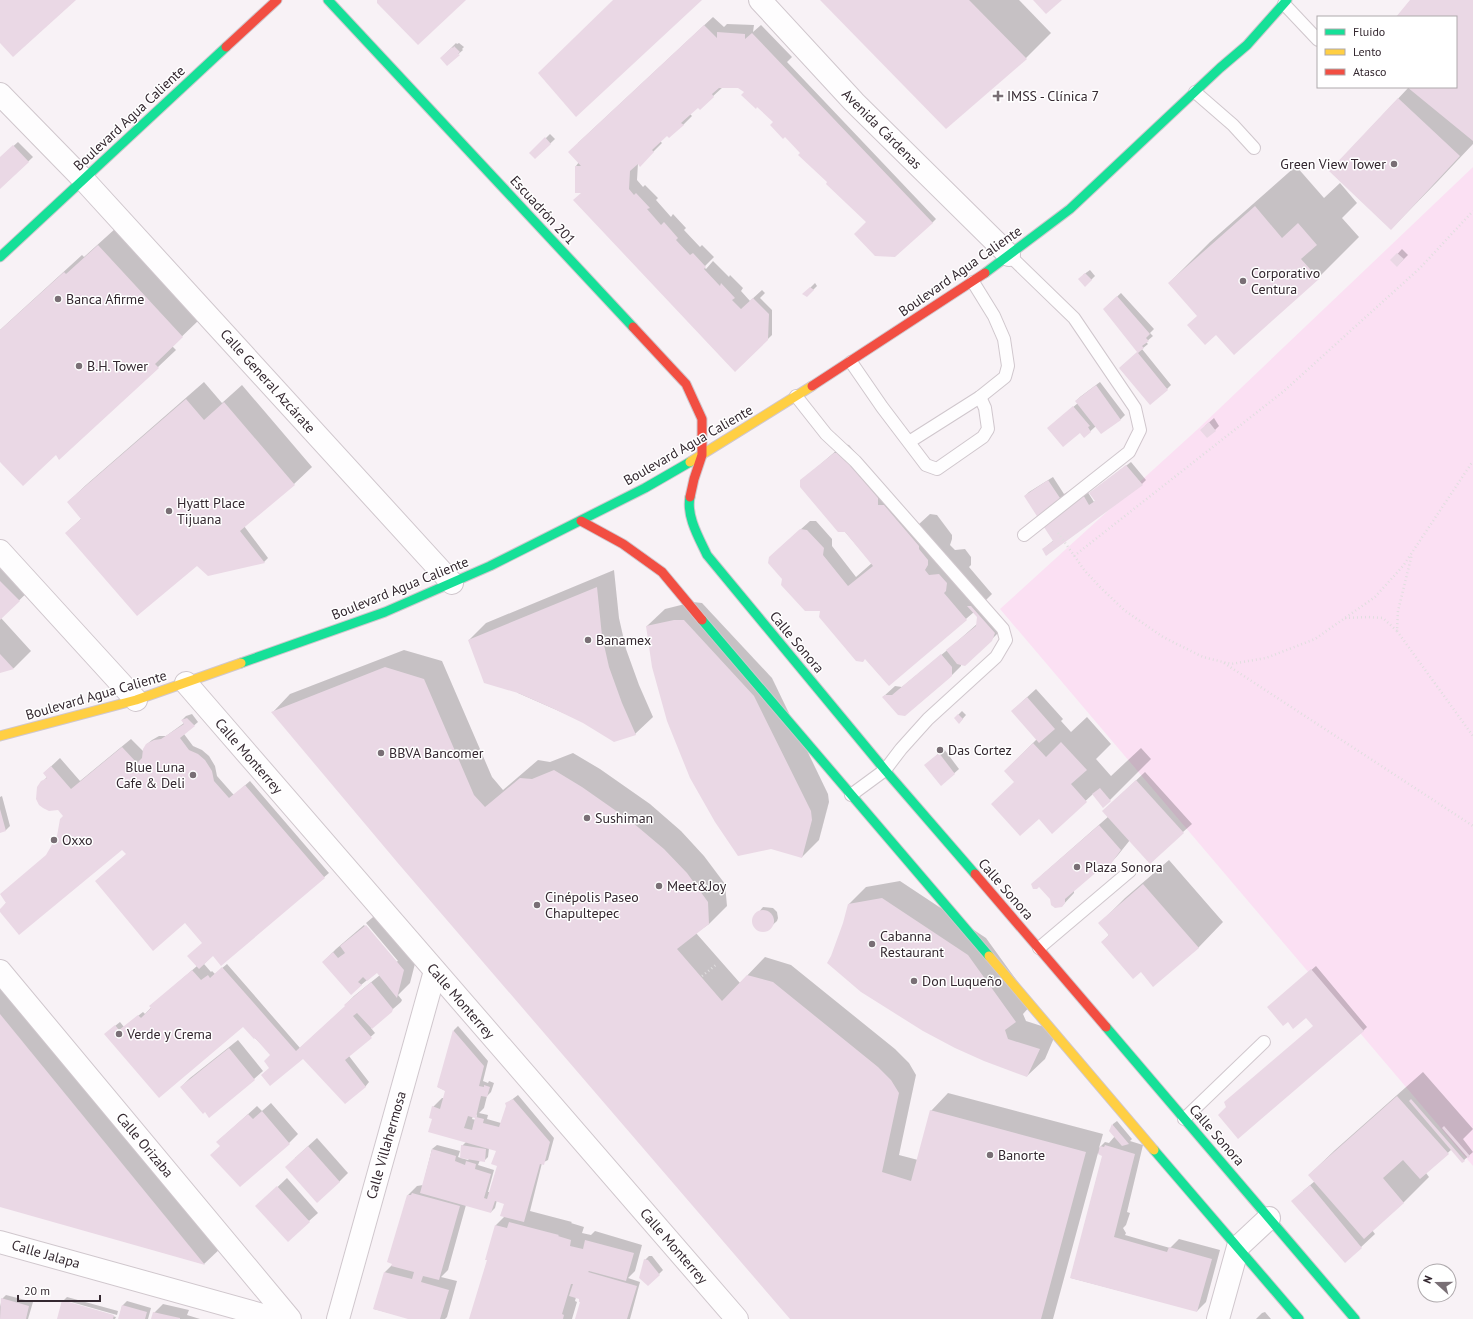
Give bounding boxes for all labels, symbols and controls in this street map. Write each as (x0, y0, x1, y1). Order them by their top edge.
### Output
legend (1317, 16, 1457, 88)
text: Fluido (1353, 24, 1385, 39)
text: Lento (1353, 44, 1382, 59)
street label: Boulevard Agua Caliente (69, 62, 189, 174)
text: Atasco (1353, 64, 1386, 79)
street label: Avenida Cárdenas (838, 85, 926, 173)
place label: IMSS - Clínica 7 (1007, 87, 1099, 105)
marker: IMSS - Clínica 7 (992, 90, 1004, 102)
place label: Green View Tower (1280, 155, 1386, 173)
marker: Green View Tower (1389, 159, 1399, 169)
street label: Escuadrón 201 (506, 172, 580, 248)
street label: Boulevard Agua Caliente (895, 222, 1025, 320)
place label: Corporativo Centura (1251, 264, 1320, 298)
marker: Corporativo Centura (1238, 276, 1248, 286)
place label: Banca Afirme (66, 290, 144, 308)
marker: Banca Afirme (53, 294, 63, 304)
street label: Calle General Azcárate (217, 325, 319, 437)
place label: B.H. Tower (87, 357, 148, 375)
marker: B.H. Tower (74, 361, 84, 371)
street label: Boulevard Agua Caliente (620, 401, 756, 489)
place label: Hyatt Place Tijuana (177, 494, 245, 528)
marker: Hyatt Place Tijuana (164, 506, 174, 516)
street label: Boulevard Agua Caliente (329, 552, 471, 624)
street label: Calle Sonora (766, 607, 828, 677)
place label: Banamex (596, 631, 651, 649)
marker: Banamex (583, 635, 593, 645)
street label: Boulevard Agua Caliente (23, 666, 169, 724)
street label: Calle Monterrey (211, 714, 287, 798)
place label: Das Cortez (948, 741, 1012, 759)
place label: BBVA Bancomer (389, 744, 484, 762)
marker: Das Cortez (935, 745, 945, 755)
marker: BBVA Bancomer (376, 748, 386, 758)
place label: Blue Luna Cafe & Deli (116, 758, 185, 792)
marker: Blue Luna Cafe & Deli (188, 770, 198, 780)
place label: Sushiman (595, 809, 653, 827)
marker: Sushiman (582, 813, 592, 823)
place label: Oxxo (62, 831, 93, 849)
marker: Oxxo (49, 835, 59, 845)
street label: Calle Sonora (974, 855, 1038, 923)
place label: Plaza Sonora (1085, 858, 1163, 876)
marker: Plaza Sonora (1072, 862, 1082, 872)
place label: Meet&Joy (667, 877, 727, 895)
marker: Meet&Joy (654, 881, 664, 891)
place label: Cinépolis Paseo Chapultepec (545, 888, 639, 922)
marker: Cinépolis Paseo Chapultepec (532, 900, 542, 910)
place label: Cabanna Restaurant (880, 927, 944, 961)
marker: Cabanna Restaurant (867, 939, 877, 949)
street label: Calle Monterrey (423, 959, 499, 1043)
place label: Don Luqueño (922, 972, 1002, 990)
marker: Don Luqueño (909, 976, 919, 986)
place label: Verde y Crema (126, 1025, 212, 1043)
marker: Verde y Crema (114, 1029, 124, 1039)
street label: Calle Villahermosa (362, 1089, 410, 1201)
street label: Calle Sonora (1185, 1101, 1249, 1169)
street label: Calle Orizaba (113, 1109, 177, 1181)
place label: Banorte (998, 1146, 1045, 1164)
marker: Banorte (985, 1150, 995, 1160)
street label: Calle Monterrey (636, 1204, 712, 1288)
street label: Calle Jalapa (10, 1236, 82, 1272)
north arrow (1417, 1263, 1457, 1303)
text: N (1420, 1274, 1435, 1285)
scale bar (18, 1277, 100, 1303)
text: 20 m (24, 1283, 50, 1298)

